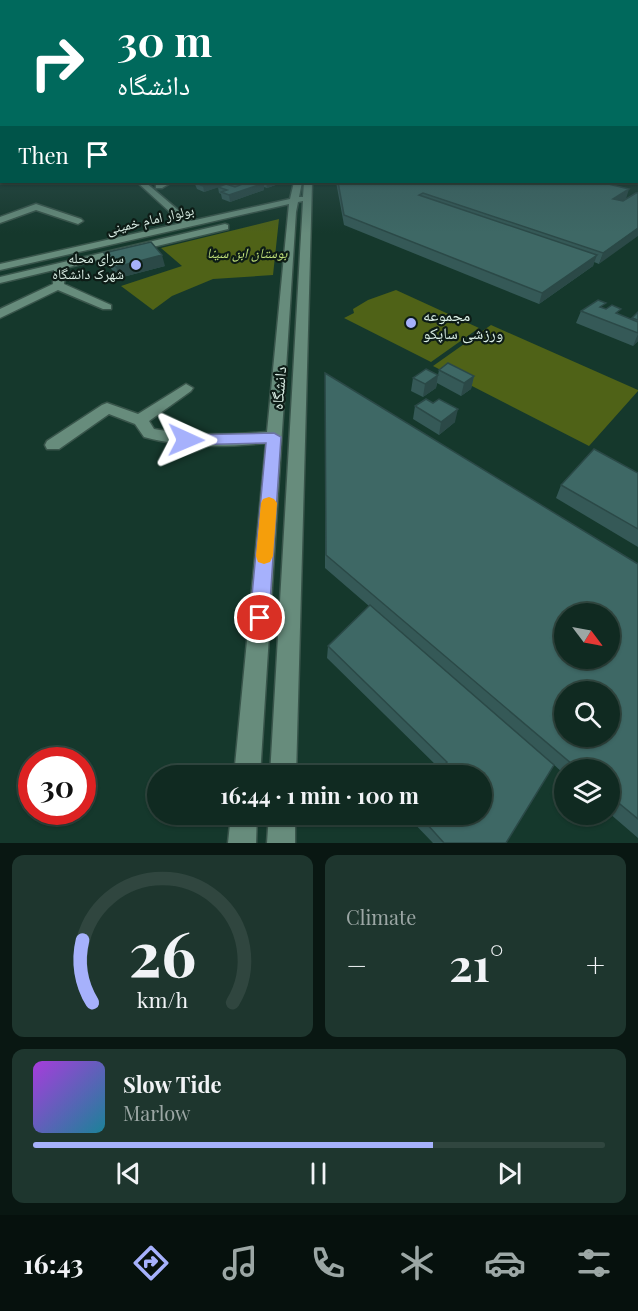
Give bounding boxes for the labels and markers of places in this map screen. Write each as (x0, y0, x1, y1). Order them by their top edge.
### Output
place label: سرای محله شهرک دانشگاه (52, 248, 124, 283)
marker: سرای محله شهرک دانشگاه (129, 258, 143, 272)
place label: مجموعه ورزشی ساپکو (423, 304, 503, 344)
marker: مجموعه ورزشی ساپکو (404, 316, 418, 330)
pin (234, 592, 285, 643)

